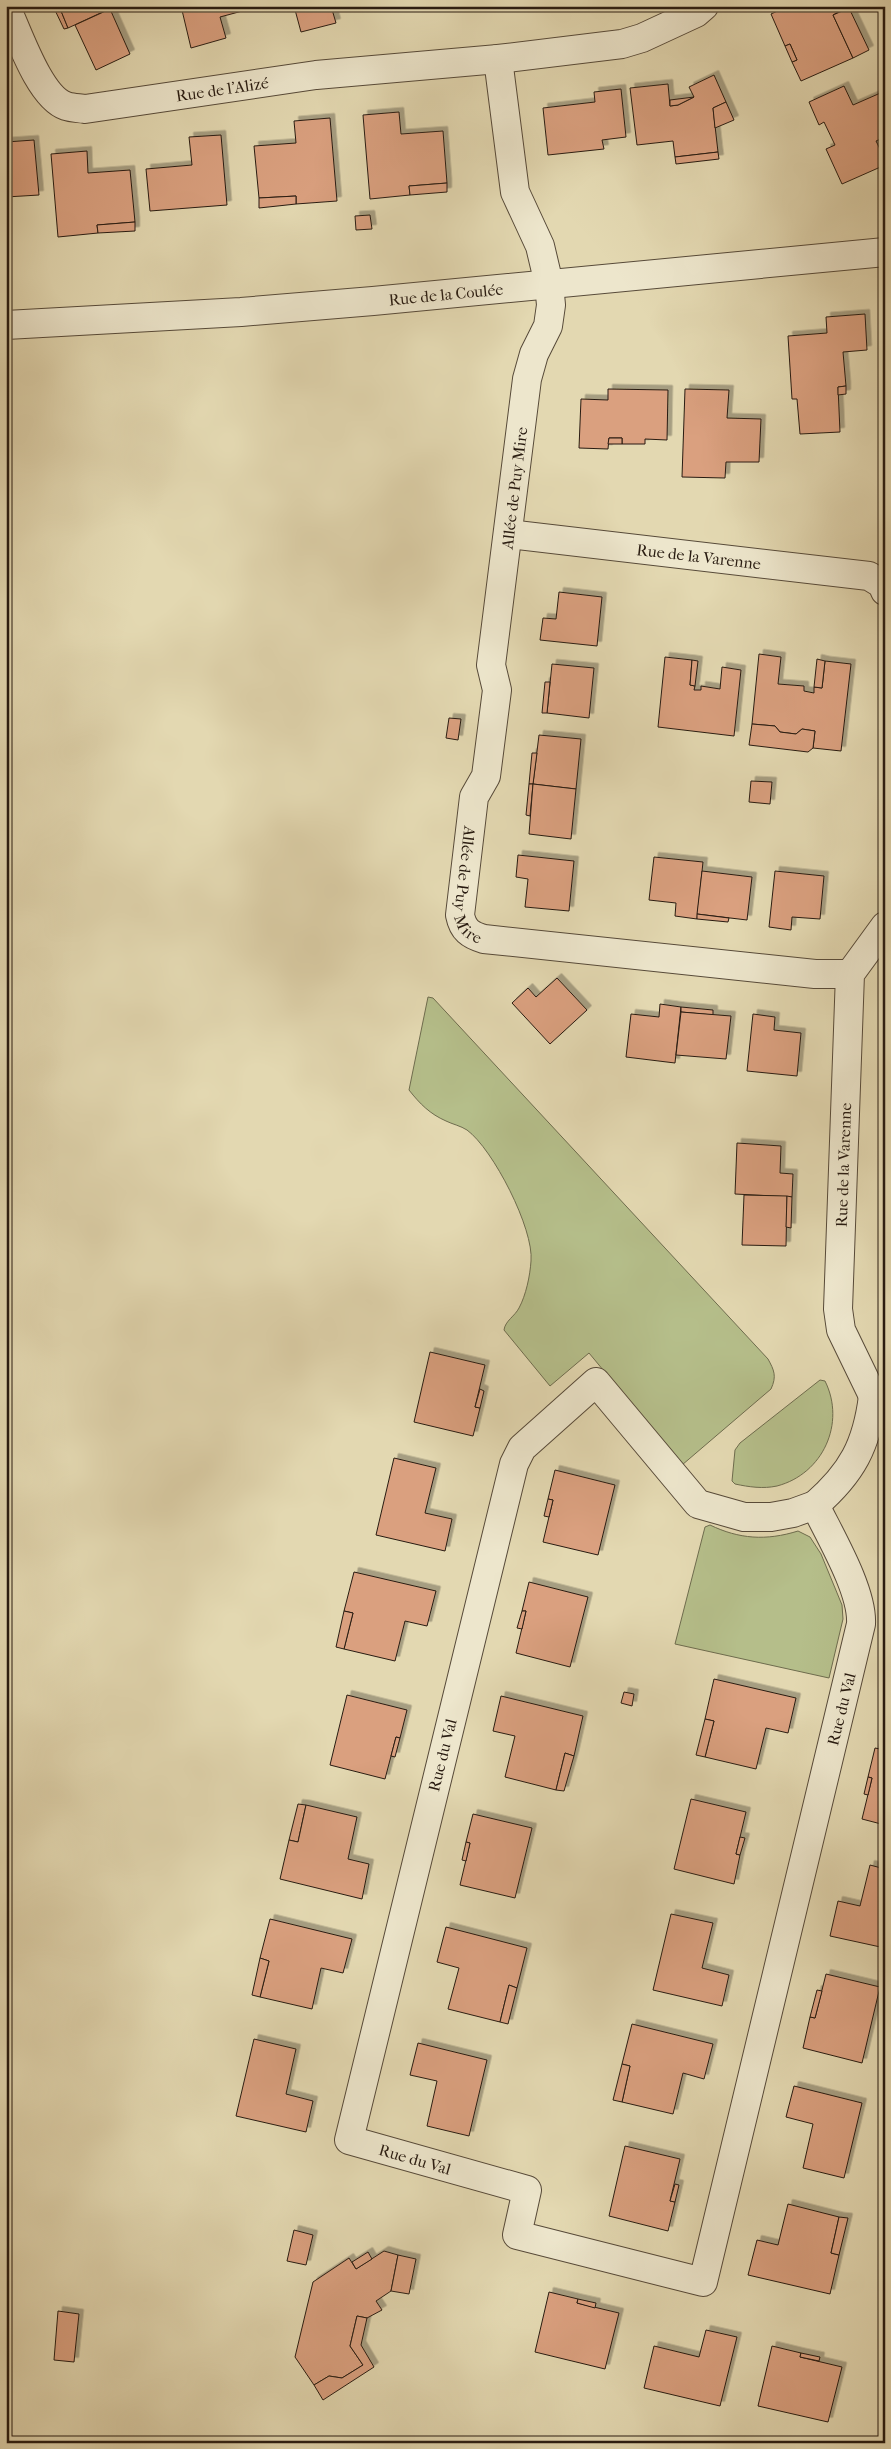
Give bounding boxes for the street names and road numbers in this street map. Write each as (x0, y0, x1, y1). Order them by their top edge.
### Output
street label: Rue de l'Alizé (175, 73, 270, 106)
street label: Rue de la Coulée (388, 280, 504, 309)
street label: Allée de Puy Mire (497, 426, 531, 551)
street label: Rue de la Varenne (635, 540, 762, 573)
street label: Allée de Puy Mire (450, 824, 485, 948)
street label: Rue de la Varenne (832, 1102, 855, 1228)
street label: Rue du Val (823, 1670, 860, 1747)
street label: Rue du Val (424, 1716, 461, 1793)
street label: Rue du Val (377, 2140, 454, 2179)

